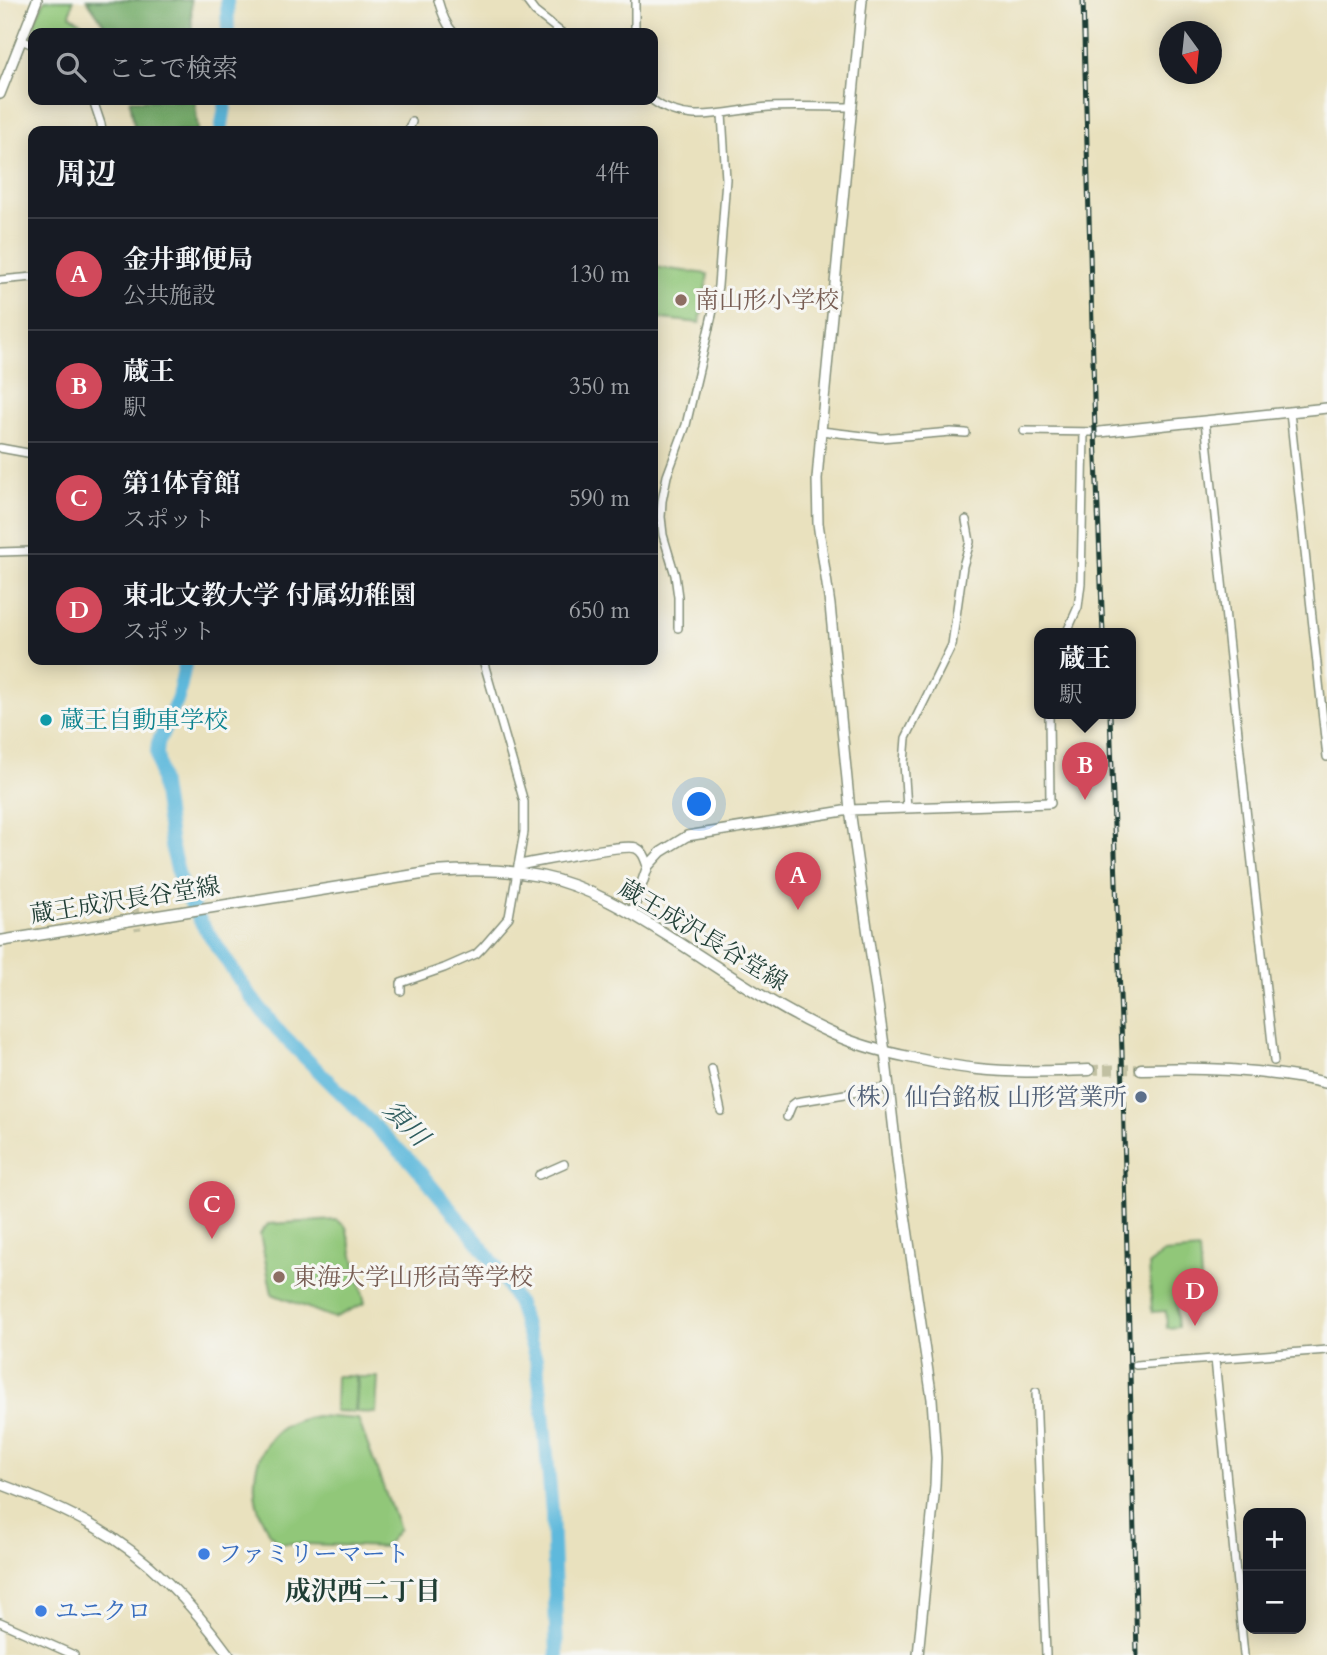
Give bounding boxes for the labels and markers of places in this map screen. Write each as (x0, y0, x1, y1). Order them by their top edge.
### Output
place label: 南山形小学校 (695, 284, 839, 317)
marker: 南山形小学校 (673, 292, 689, 308)
place label: 蔵王自動車学校 (60, 704, 228, 737)
marker: 蔵王自動車学校 (38, 712, 54, 728)
pin: B (1062, 742, 1108, 800)
pin: A (775, 852, 821, 910)
place label: （株）仙台銘板 山形営業所 (833, 1081, 1127, 1114)
marker: （株）仙台銘板 山形営業所 (1133, 1089, 1149, 1105)
pin: C (189, 1181, 235, 1239)
place label: 東海大学山形高等学校 (293, 1261, 533, 1294)
pin: D (1172, 1268, 1218, 1326)
marker: 東海大学山形高等学校 (271, 1269, 287, 1285)
place label: ファミリーマート (218, 1538, 410, 1571)
marker: ファミリーマート (196, 1546, 212, 1562)
place label: ユニクロ (55, 1595, 151, 1628)
marker: ユニクロ (33, 1603, 49, 1619)

